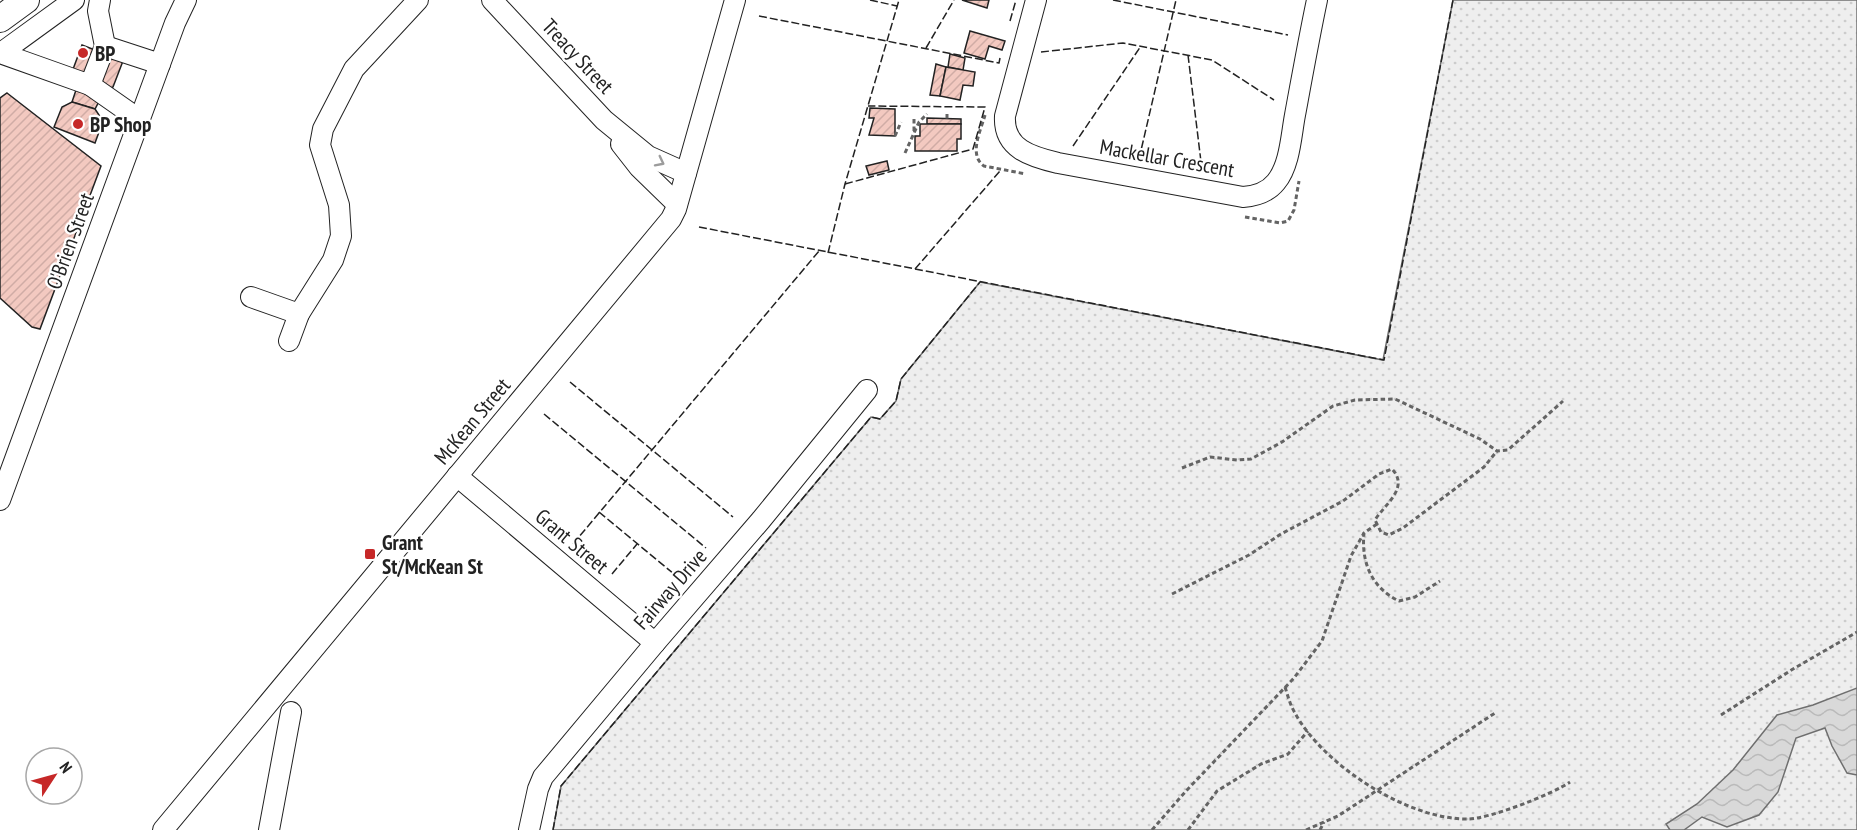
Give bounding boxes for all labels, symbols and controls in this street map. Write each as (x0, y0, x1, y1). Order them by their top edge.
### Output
street label: Treacy Street (536, 13, 620, 99)
place label: BP (95, 40, 115, 67)
marker: BP (76, 46, 90, 60)
place label: BP Shop (90, 111, 151, 138)
marker: BP Shop (71, 117, 85, 131)
street label: Mackellar Crescent (1098, 133, 1236, 183)
one-way arrow (653, 155, 664, 166)
street label: O'Brien Street (40, 189, 100, 293)
street label: McKean Street (428, 372, 516, 470)
street label: Grant Street (530, 503, 614, 580)
place label: Grant St/McKean St (382, 529, 483, 580)
street label: Fairway Drive (628, 543, 712, 635)
marker: Grant St/McKean St (363, 547, 377, 561)
north arrow (24, 746, 84, 806)
text: N (56, 758, 77, 777)

